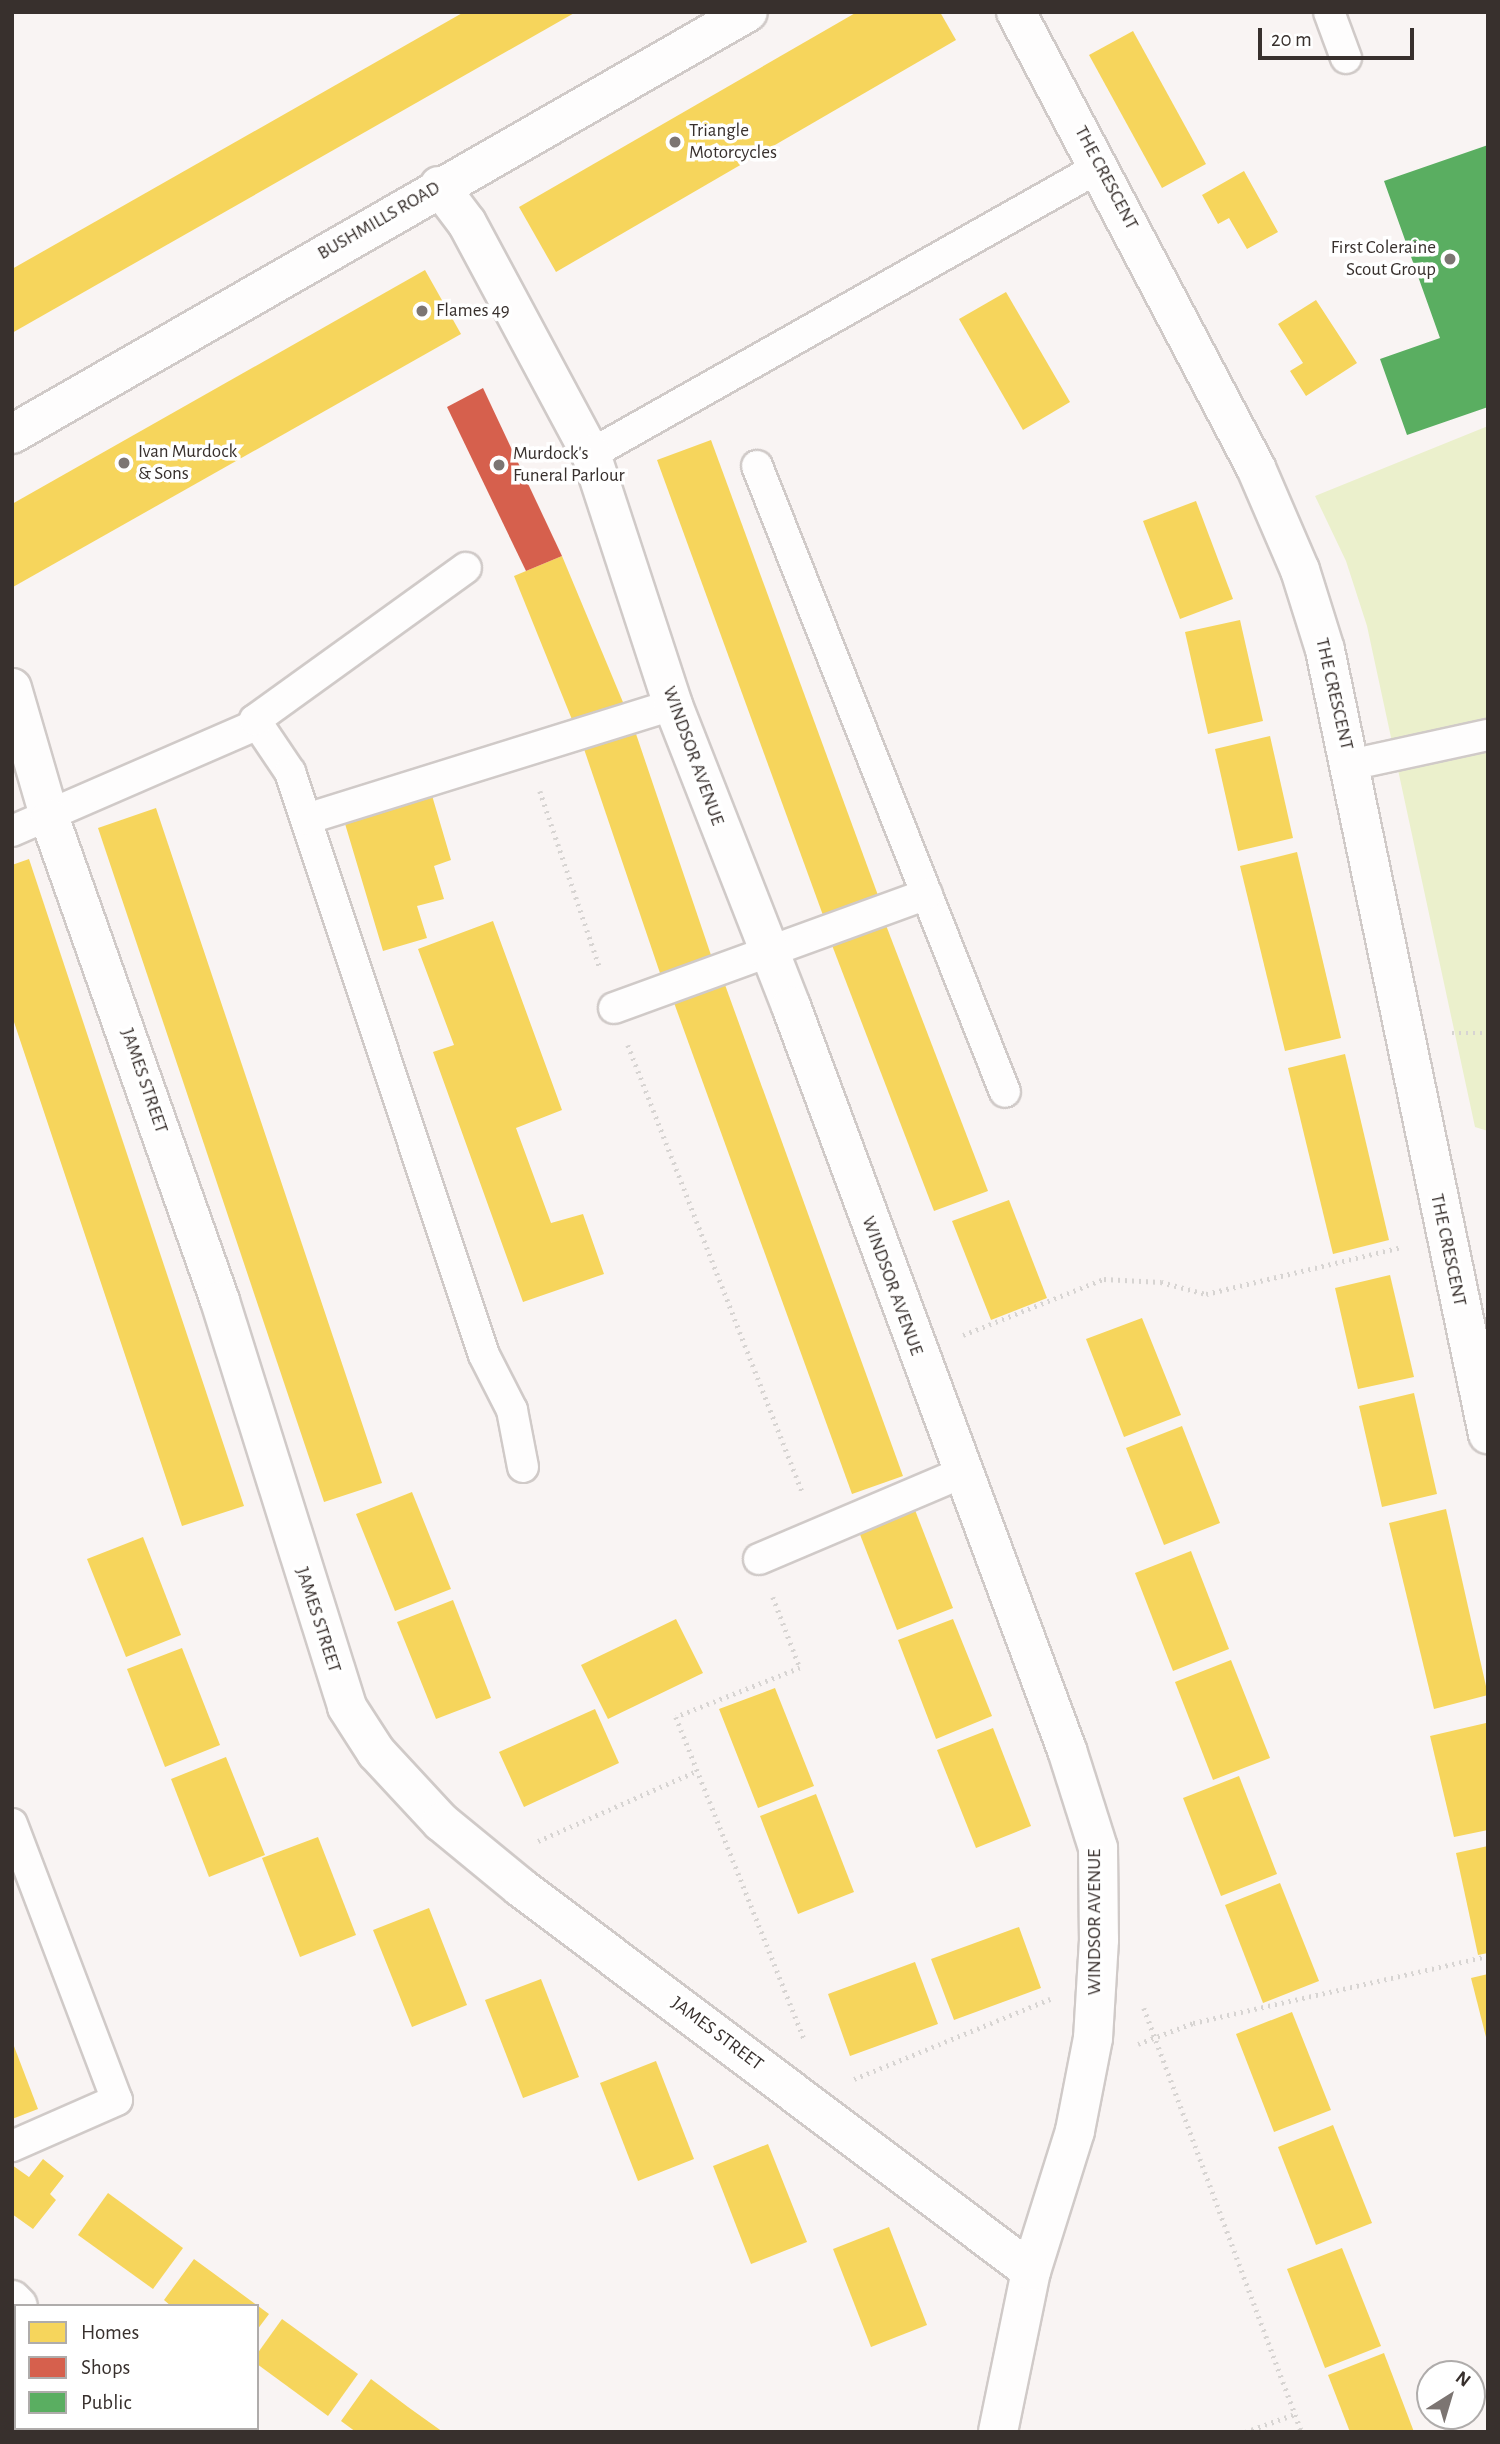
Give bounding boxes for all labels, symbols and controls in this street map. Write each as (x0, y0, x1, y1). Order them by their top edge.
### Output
scale bar (1262, 14, 1418, 58)
text: 20 m (1271, 29, 1312, 50)
place label: Triangle Motorcycles (689, 120, 777, 164)
street label: THE CRESCENT (1069, 122, 1143, 234)
marker: Triangle Motorcycles (667, 134, 683, 150)
street label: BUSHMILLS ROAD (314, 177, 444, 265)
place label: First Coleraine Scout Group (1331, 237, 1436, 281)
marker: First Coleraine Scout Group (1442, 251, 1458, 267)
place label: Flames 49 (436, 300, 510, 322)
marker: Flames 49 (414, 303, 430, 319)
place label: Ivan Murdock & Sons (138, 441, 237, 485)
place label: Murdock's Funeral Parlour (513, 443, 625, 487)
marker: Ivan Murdock & Sons (116, 455, 132, 471)
marker: Murdock's Funeral Parlour (491, 457, 507, 473)
street label: THE CRESCENT (1310, 636, 1358, 752)
street label: WINDSOR AVENUE (657, 683, 729, 829)
street label: JAMES STREET (115, 1026, 173, 1136)
street label: THE CRESCENT (1425, 1192, 1471, 1308)
street label: WINDSOR AVENUE (856, 1213, 928, 1359)
street label: JAMES STREET (290, 1565, 346, 1675)
street label: WINDSOR AVENUE (1084, 1849, 1106, 1995)
street label: JAMES STREET (667, 1992, 767, 2076)
legend (14, 2304, 259, 2430)
text: Homes (81, 2322, 139, 2343)
text: Shops (81, 2357, 130, 2378)
north arrow (1416, 2360, 1486, 2430)
text: N (1452, 2368, 1474, 2391)
text: Public (81, 2392, 131, 2413)

